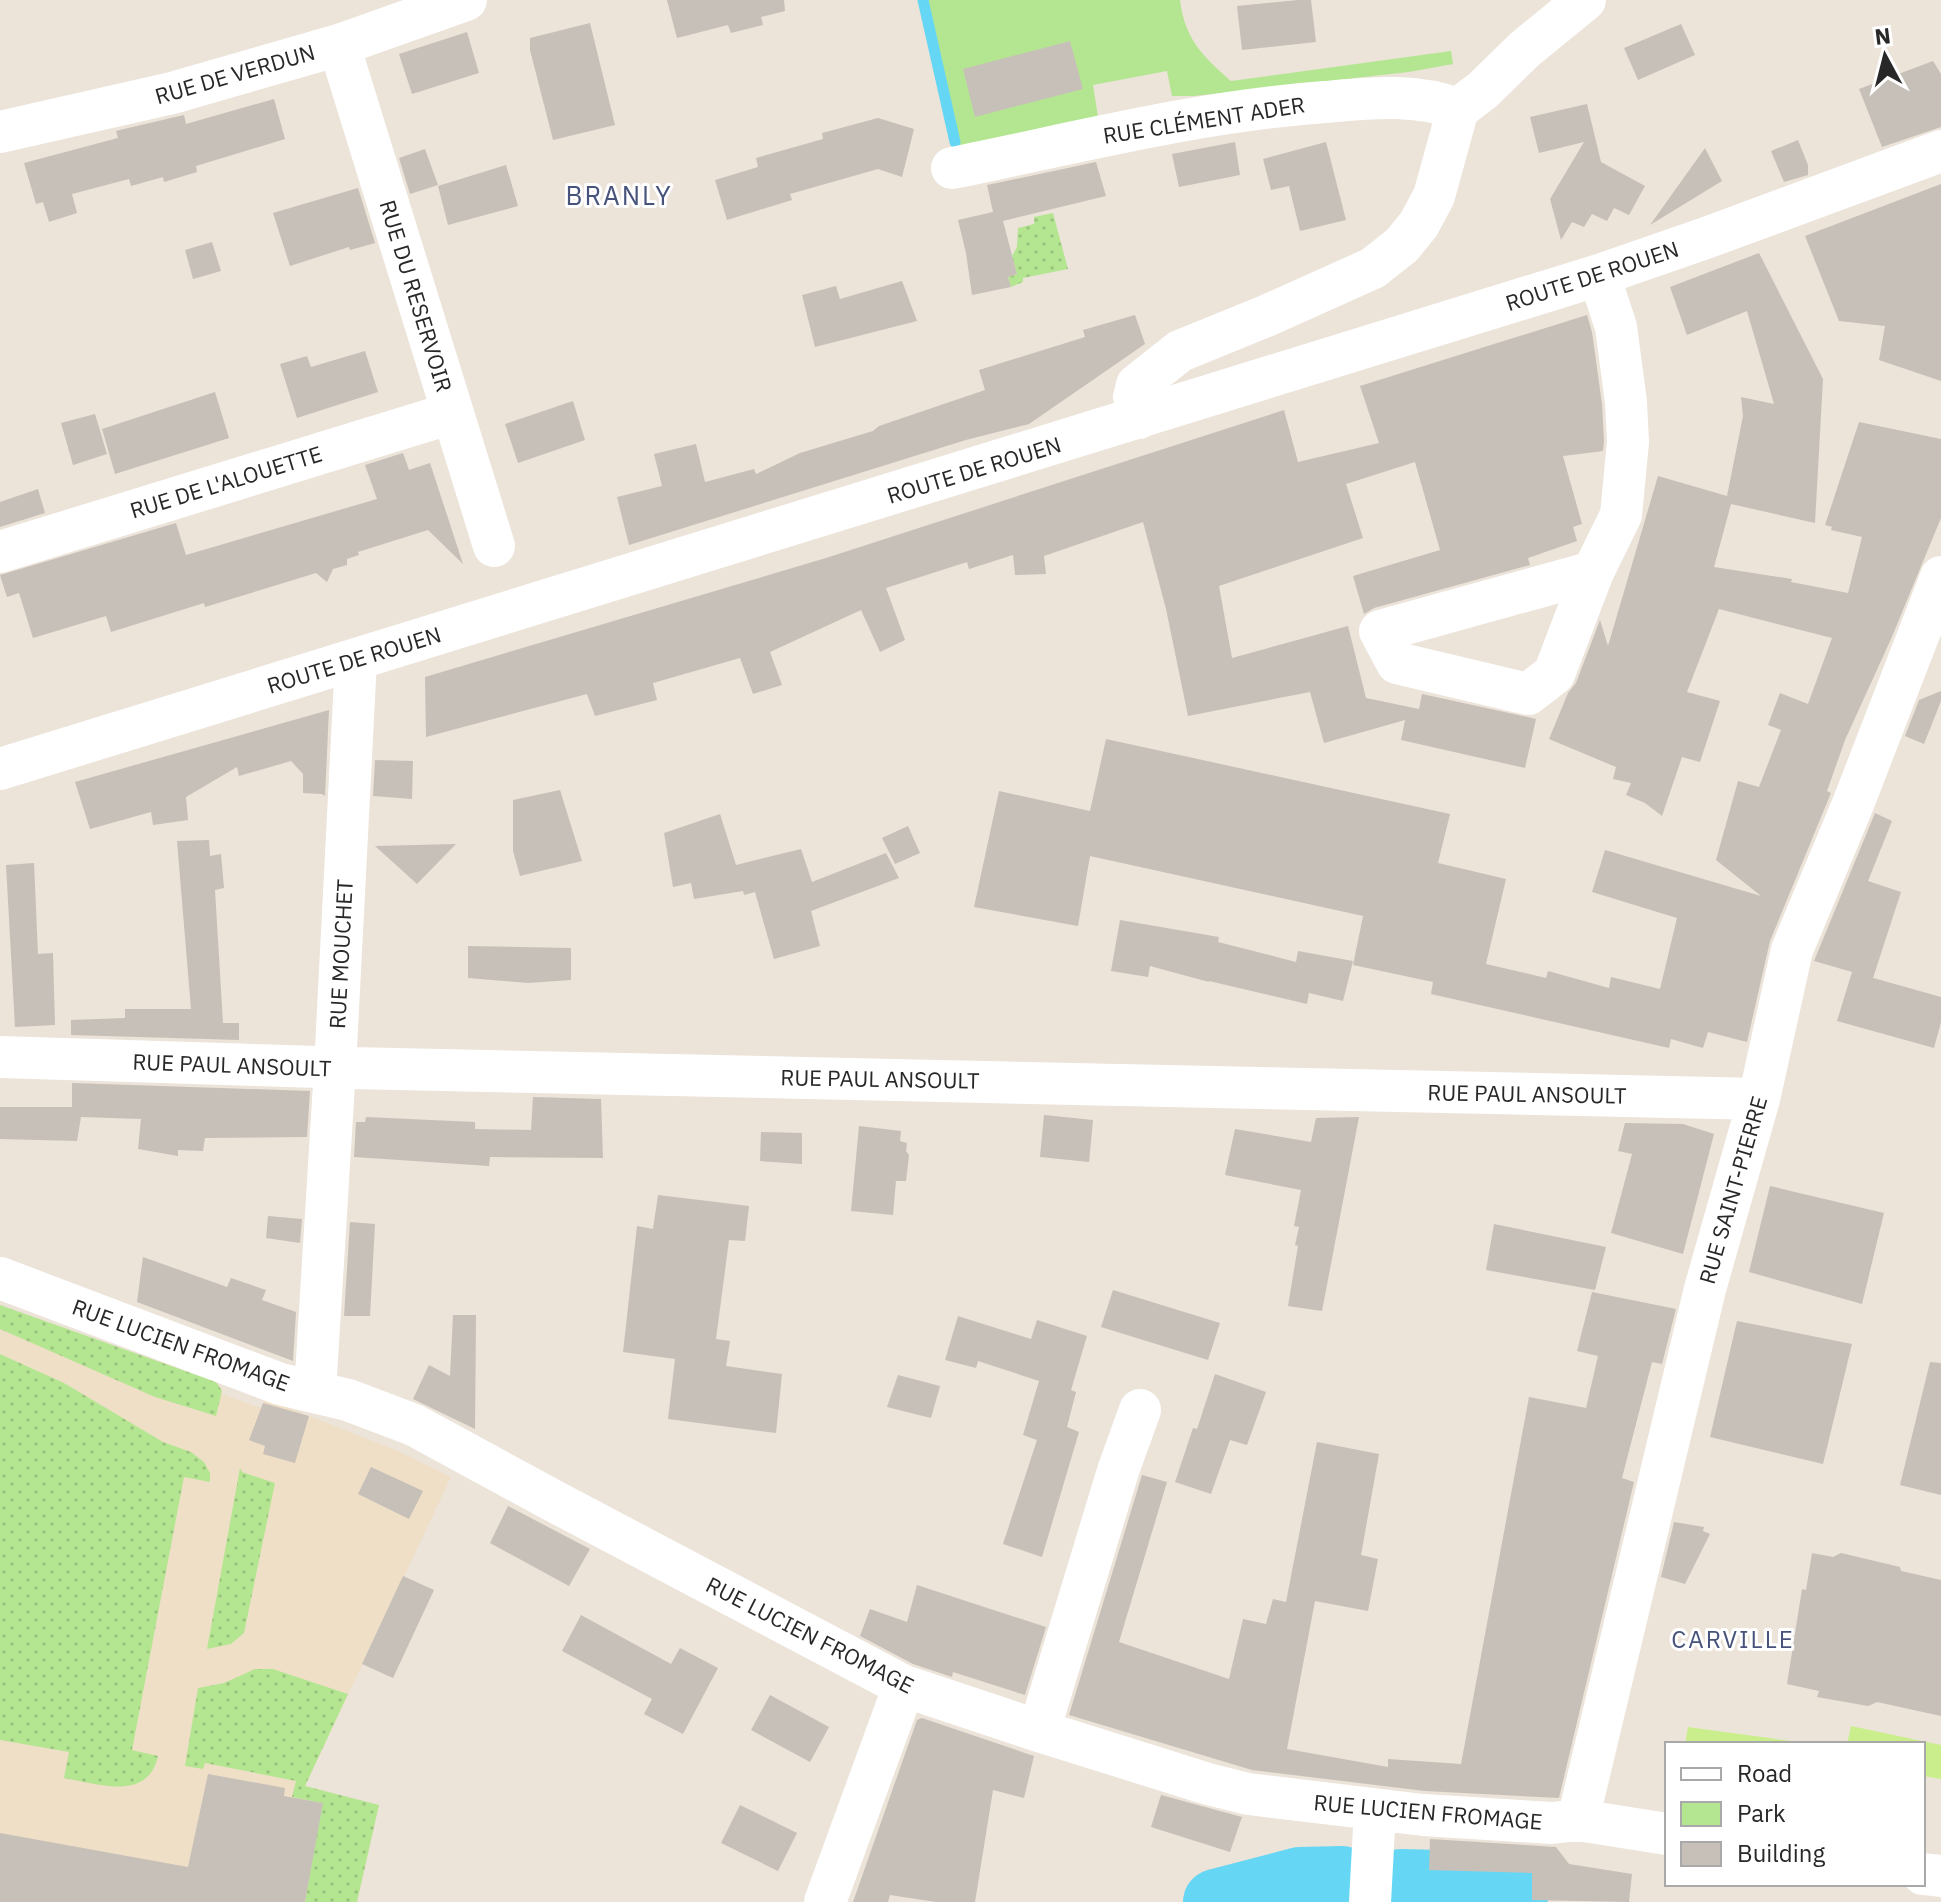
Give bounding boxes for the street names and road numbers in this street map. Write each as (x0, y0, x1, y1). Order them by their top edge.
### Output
street label: RUE DE VERDUN (152, 37, 318, 110)
street label: RUE CLÉMENT ADER (1101, 89, 1307, 150)
street label: RUE DU RESERVOIR (373, 196, 459, 395)
street label: ROUTE DE ROUEN (1502, 234, 1682, 317)
street label: ROUTE DE ROUEN (883, 429, 1064, 510)
street label: RUE DE L'ALOUETTE (126, 438, 325, 525)
street label: ROUTE DE ROUEN (263, 619, 444, 700)
street label: RUE MOUCHET (322, 878, 359, 1029)
street label: RUE PAUL ANSOULT (132, 1047, 332, 1082)
street label: RUE PAUL ANSOULT (780, 1062, 980, 1095)
street label: RUE PAUL ANSOULT (1427, 1077, 1627, 1110)
street label: RUE SAINT-PIERRE (1692, 1093, 1773, 1287)
street label: RUE LUCIEN FROMAGE (68, 1292, 294, 1397)
street label: RUE LUCIEN FROMAGE (701, 1570, 919, 1700)
street label: RUE LUCIEN FROMAGE (1312, 1787, 1544, 1836)

